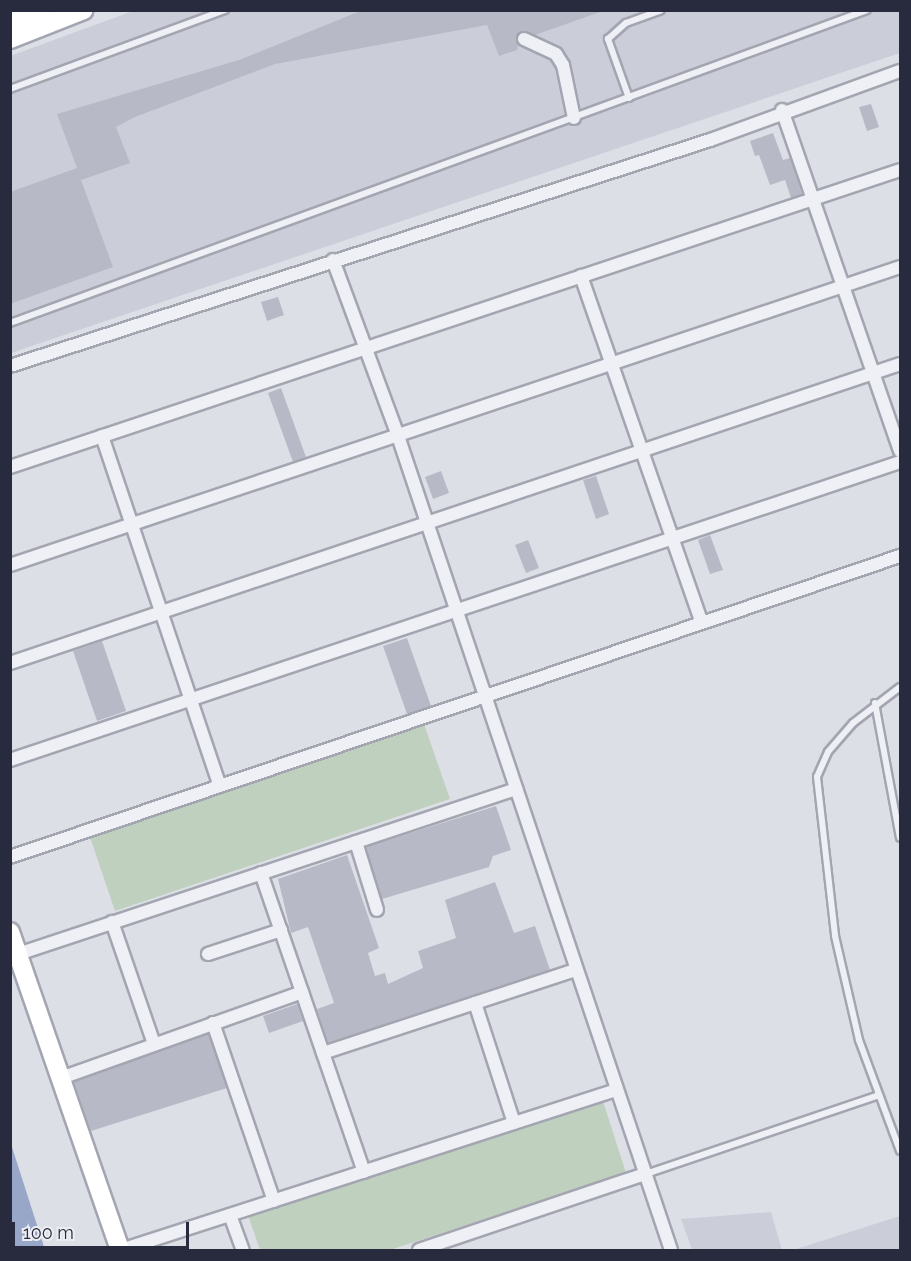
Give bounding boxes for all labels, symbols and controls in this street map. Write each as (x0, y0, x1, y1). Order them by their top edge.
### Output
scale bar (15, 1210, 192, 1248)
text: 100 m (23, 1222, 74, 1243)

